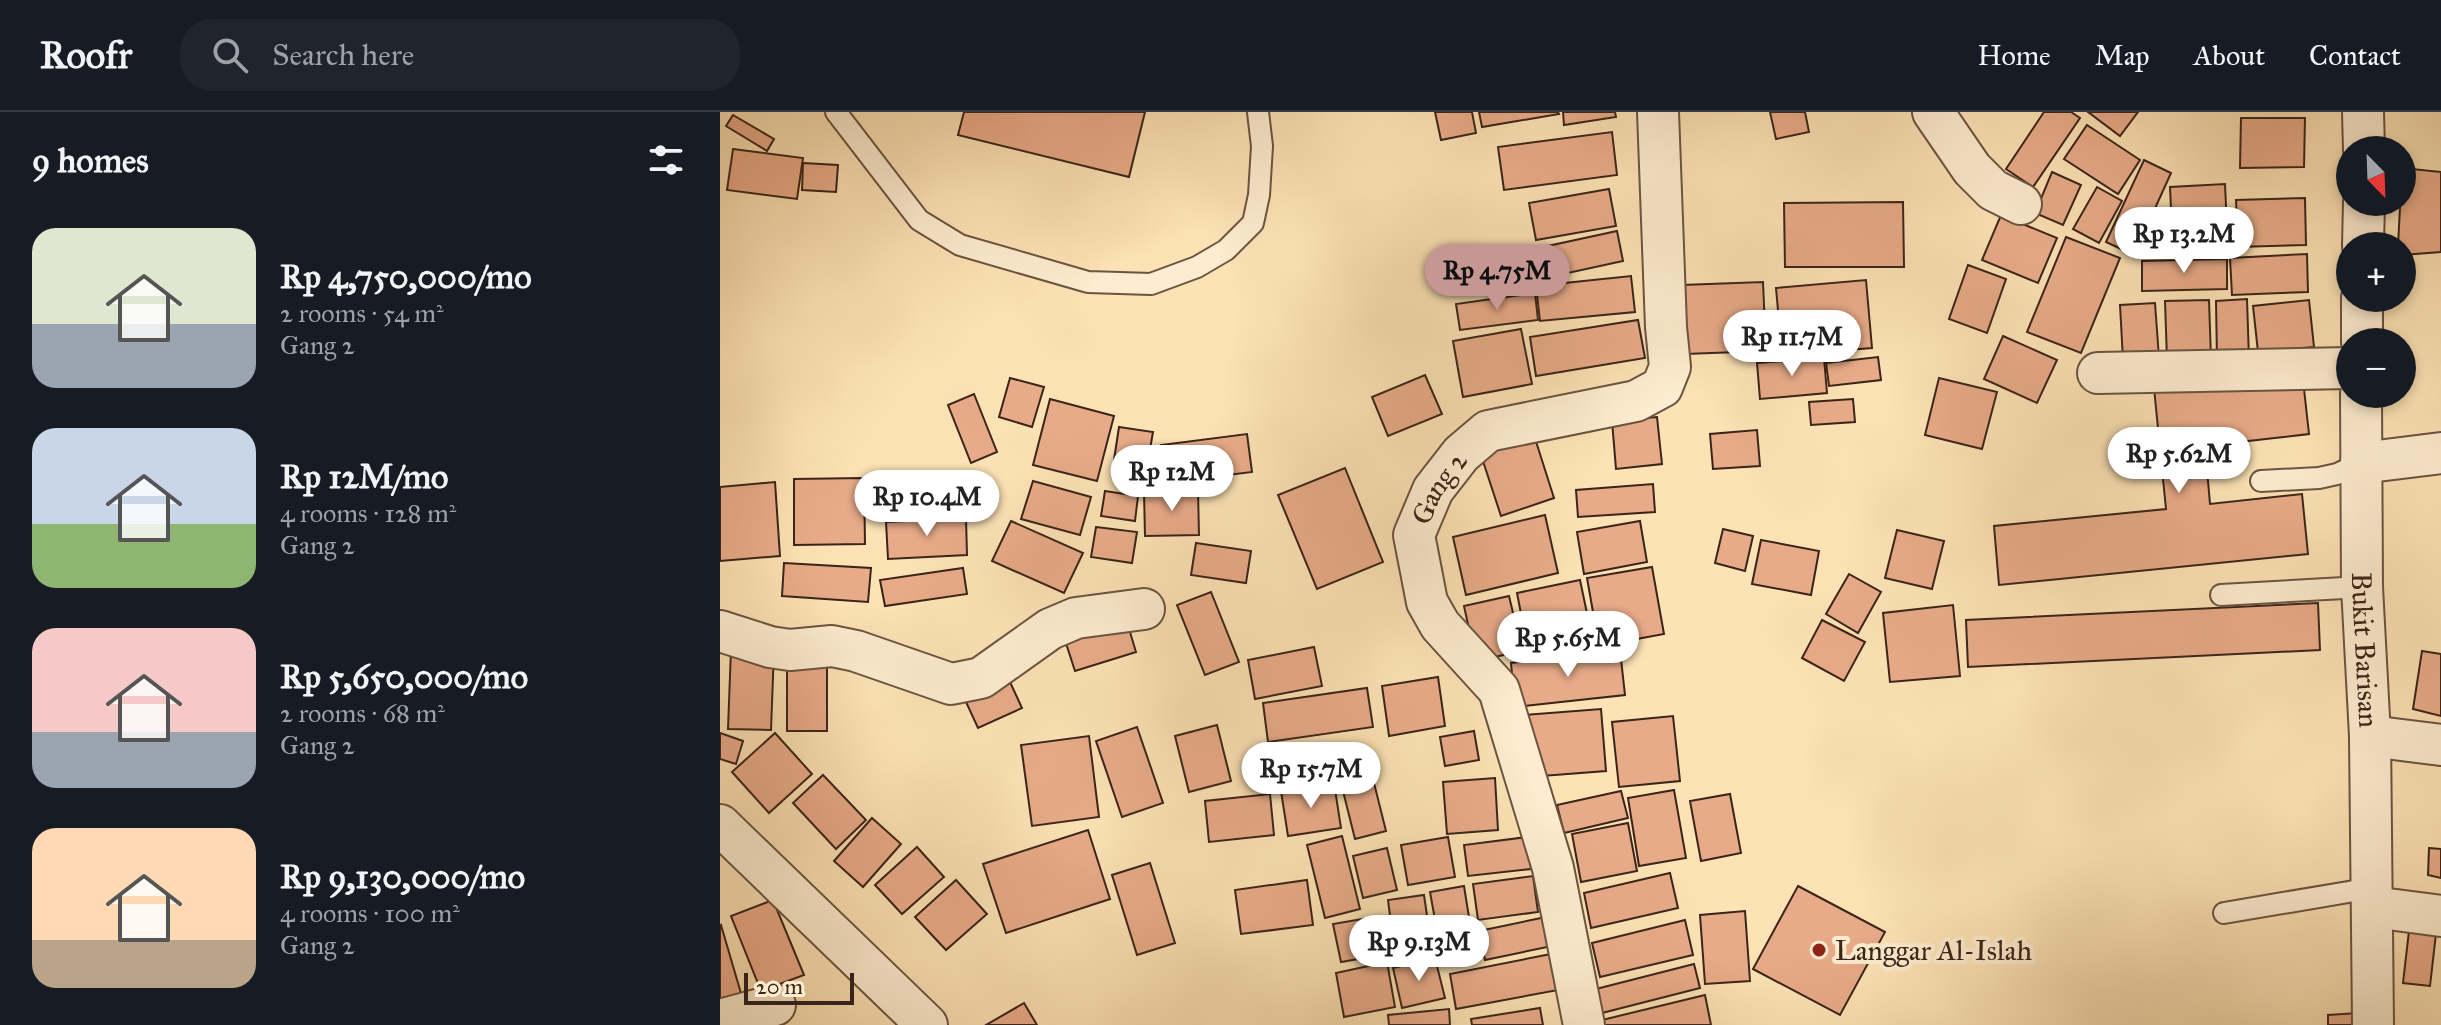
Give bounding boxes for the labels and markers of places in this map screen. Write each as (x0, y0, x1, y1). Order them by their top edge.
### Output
pin: Rp 13.2M (2101, 207, 2267, 275)
pin: Rp 4.75M (1414, 244, 1580, 312)
pin: Rp 11.7M (1709, 310, 1875, 378)
pin: Rp 5.62M (2096, 427, 2262, 495)
pin: Rp 12M (1107, 445, 1237, 513)
pin: Rp 10.4M (844, 470, 1010, 538)
pin: Rp 5.65M (1485, 611, 1651, 679)
pin: Rp 15.7M (1228, 742, 1394, 810)
pin: Rp 9.13M (1336, 915, 1502, 983)
place label: Langgar Al-Islah (1835, 933, 2032, 968)
marker: Langgar Al-Islah (1810, 941, 1828, 959)

